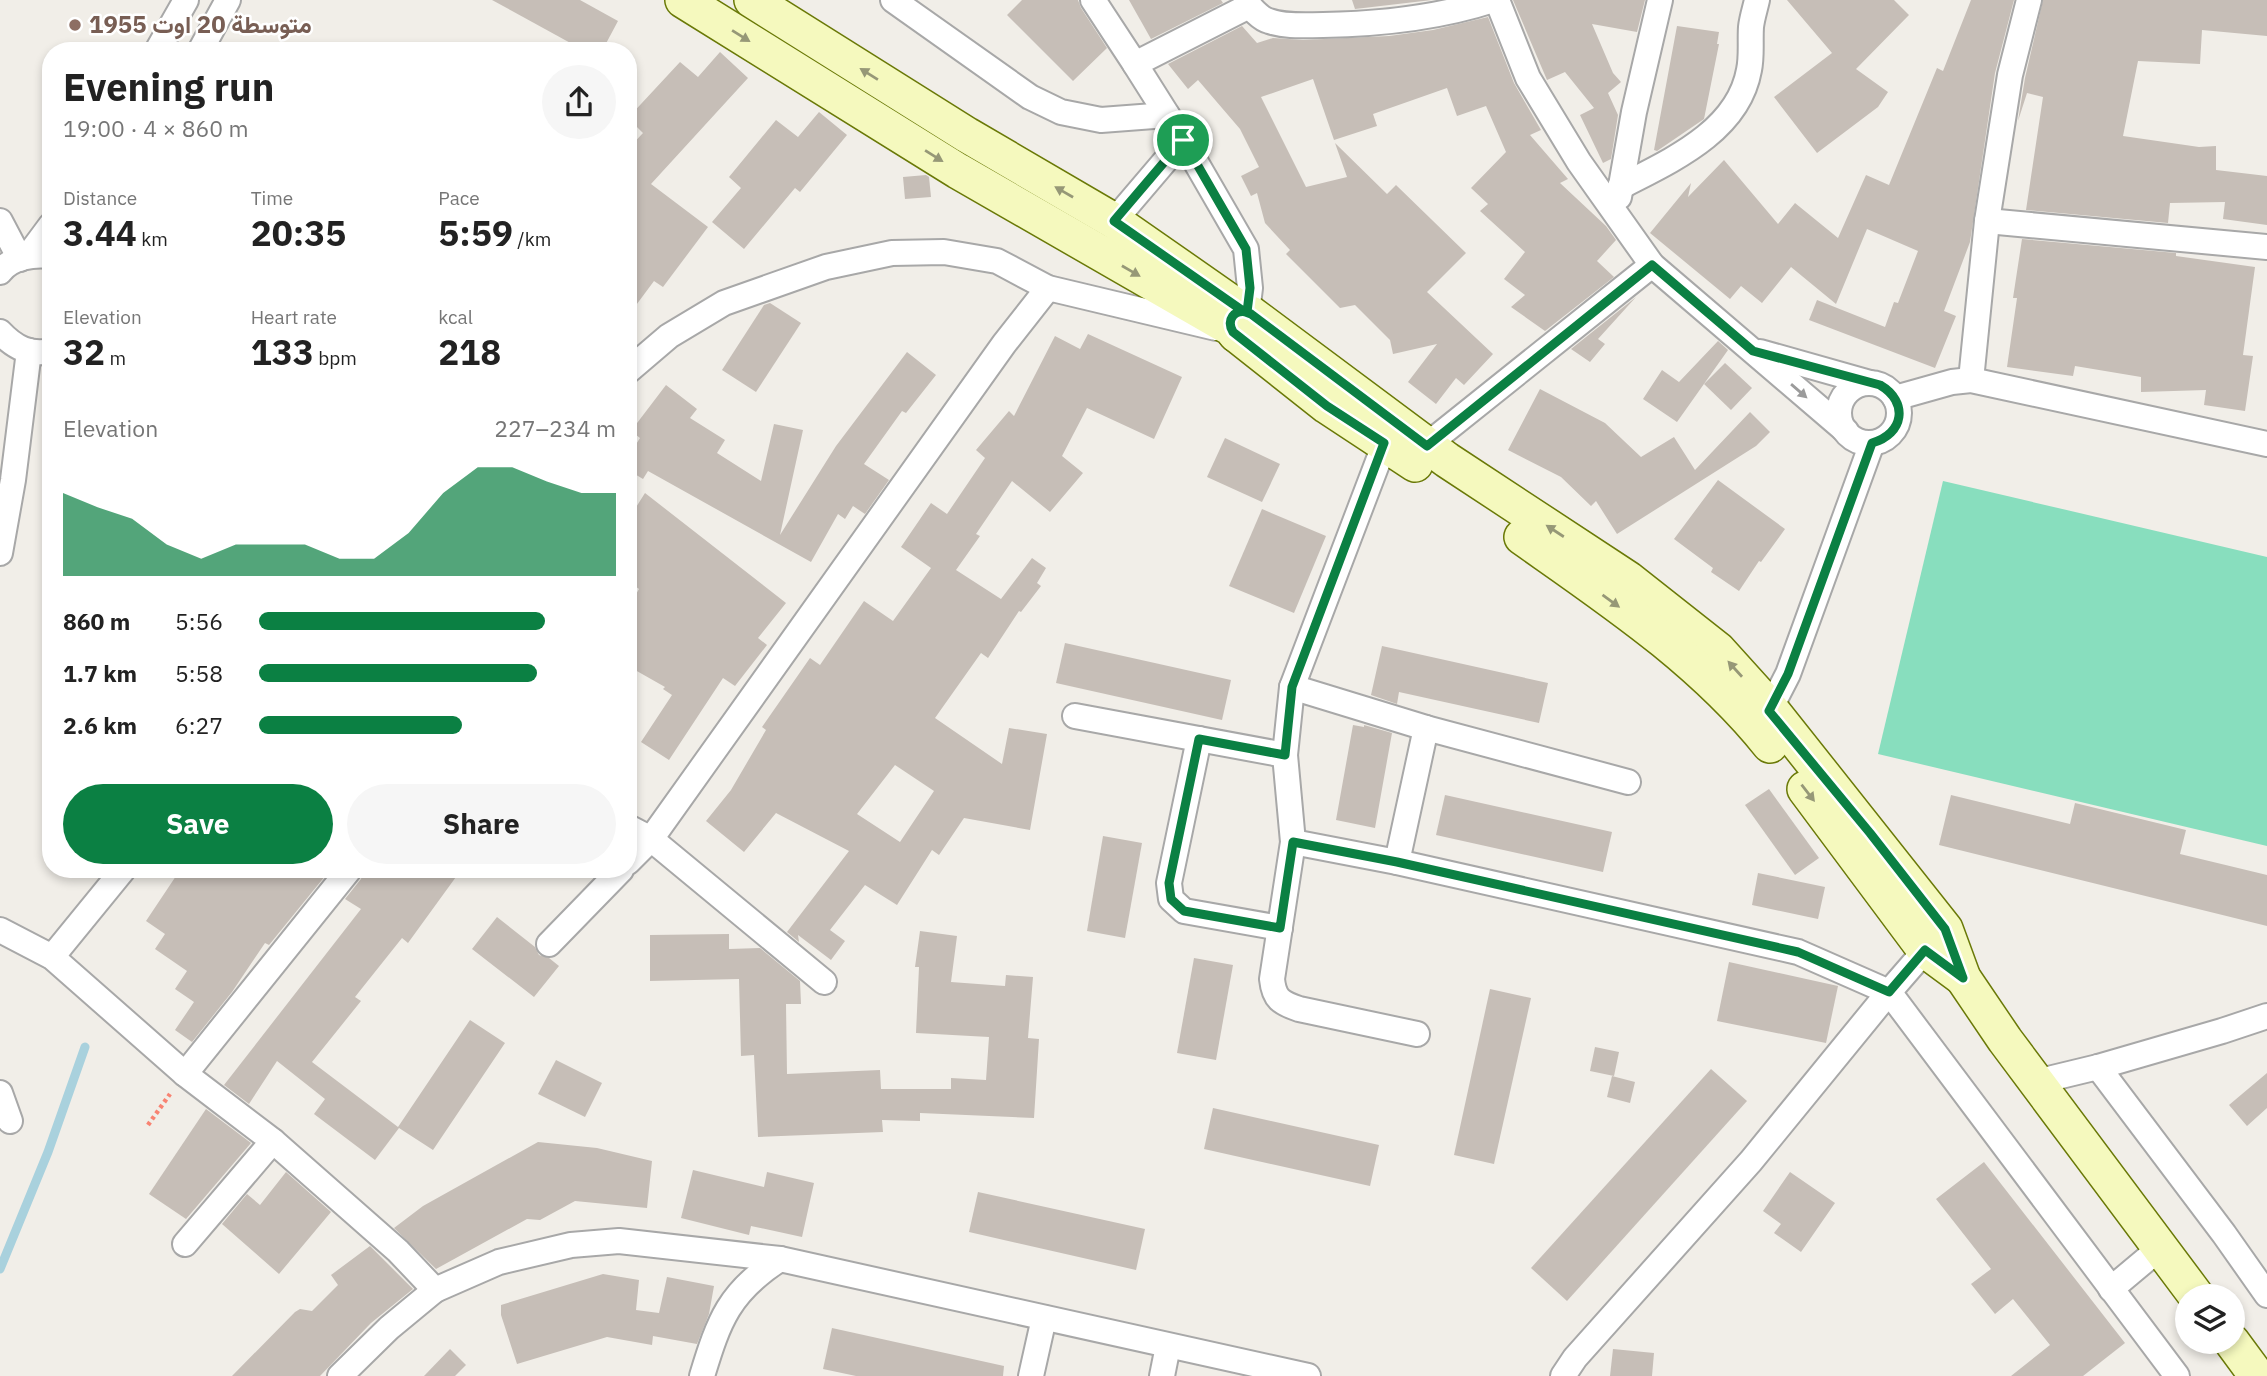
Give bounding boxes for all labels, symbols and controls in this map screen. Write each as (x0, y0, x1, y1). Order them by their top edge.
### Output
place label: متوسطة 20 اوت 1955 (89, 8, 312, 40)
marker: متوسطة 20 اوت 1955 (67, 17, 83, 33)
one-way arrow (732, 29, 751, 42)
text: Evening run (63, 62, 274, 111)
button: share (542, 65, 616, 139)
one-way arrow (860, 67, 879, 80)
pin (1153, 110, 1213, 170)
text: 19:00 · 4 × 860 m (63, 113, 249, 143)
icon: arrive (1164, 121, 1202, 159)
one-way arrow (925, 150, 944, 163)
text: Distance (63, 186, 137, 210)
text: Time (251, 186, 293, 210)
text: Pace (438, 186, 480, 210)
one-way arrow (1054, 186, 1073, 198)
text: 3.44 (63, 210, 137, 256)
text: 20:35 (251, 210, 346, 256)
text: 5:59 (438, 210, 513, 256)
text: km (137, 227, 168, 251)
text: /km (513, 227, 551, 251)
one-way arrow (1121, 265, 1140, 277)
text: Elevation (63, 305, 142, 329)
text: Heart rate (251, 305, 337, 329)
text: kcal (438, 305, 473, 329)
text: 32 (63, 329, 105, 375)
text: 133 (251, 329, 314, 375)
text: 218 (438, 329, 501, 375)
text: m (105, 346, 126, 370)
text: bpm (314, 346, 357, 370)
one-way arrow (1791, 383, 1808, 398)
text: Elevation (63, 413, 158, 443)
text: 227–234 m (494, 413, 616, 443)
one-way arrow (1545, 525, 1565, 538)
one-way arrow (1602, 594, 1620, 608)
text: 860 m (63, 606, 130, 636)
text: 5:56 (175, 606, 223, 636)
text: 1.7 km (63, 658, 137, 688)
text: 5:58 (175, 658, 223, 688)
one-way arrow (1727, 660, 1743, 678)
text: 2.6 km (63, 710, 137, 740)
text: 6:27 (175, 710, 223, 740)
button: Save (63, 784, 333, 864)
button: Share (347, 784, 616, 864)
one-way arrow (1800, 784, 1815, 802)
map controls (2175, 1284, 2245, 1354)
button: layers (2175, 1284, 2245, 1354)

